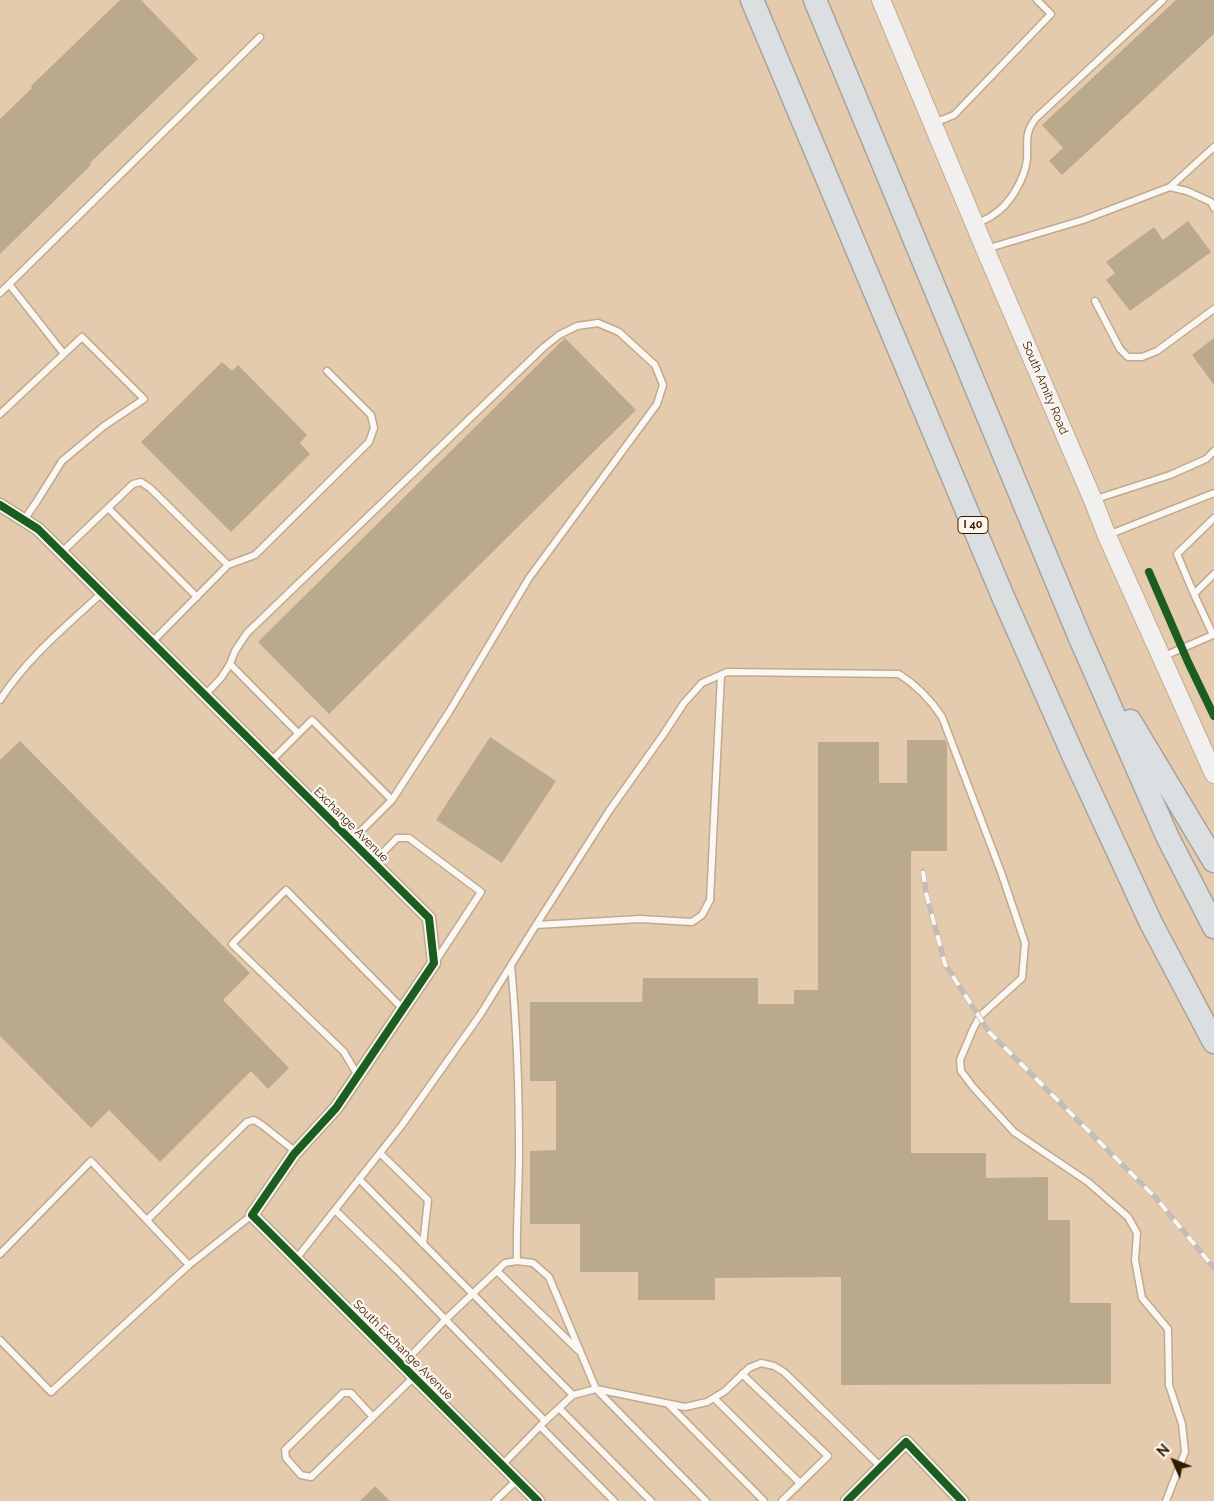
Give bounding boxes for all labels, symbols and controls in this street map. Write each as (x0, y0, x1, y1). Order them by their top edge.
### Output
street label: South Amity Road (1019, 339, 1071, 437)
road number: I 40 (958, 516, 988, 534)
street label: Exchange Avenue (311, 785, 391, 865)
street label: South Exchange Avenue (350, 1297, 456, 1403)
north arrow (1149, 1436, 1199, 1486)
text: N (1154, 1441, 1173, 1460)

